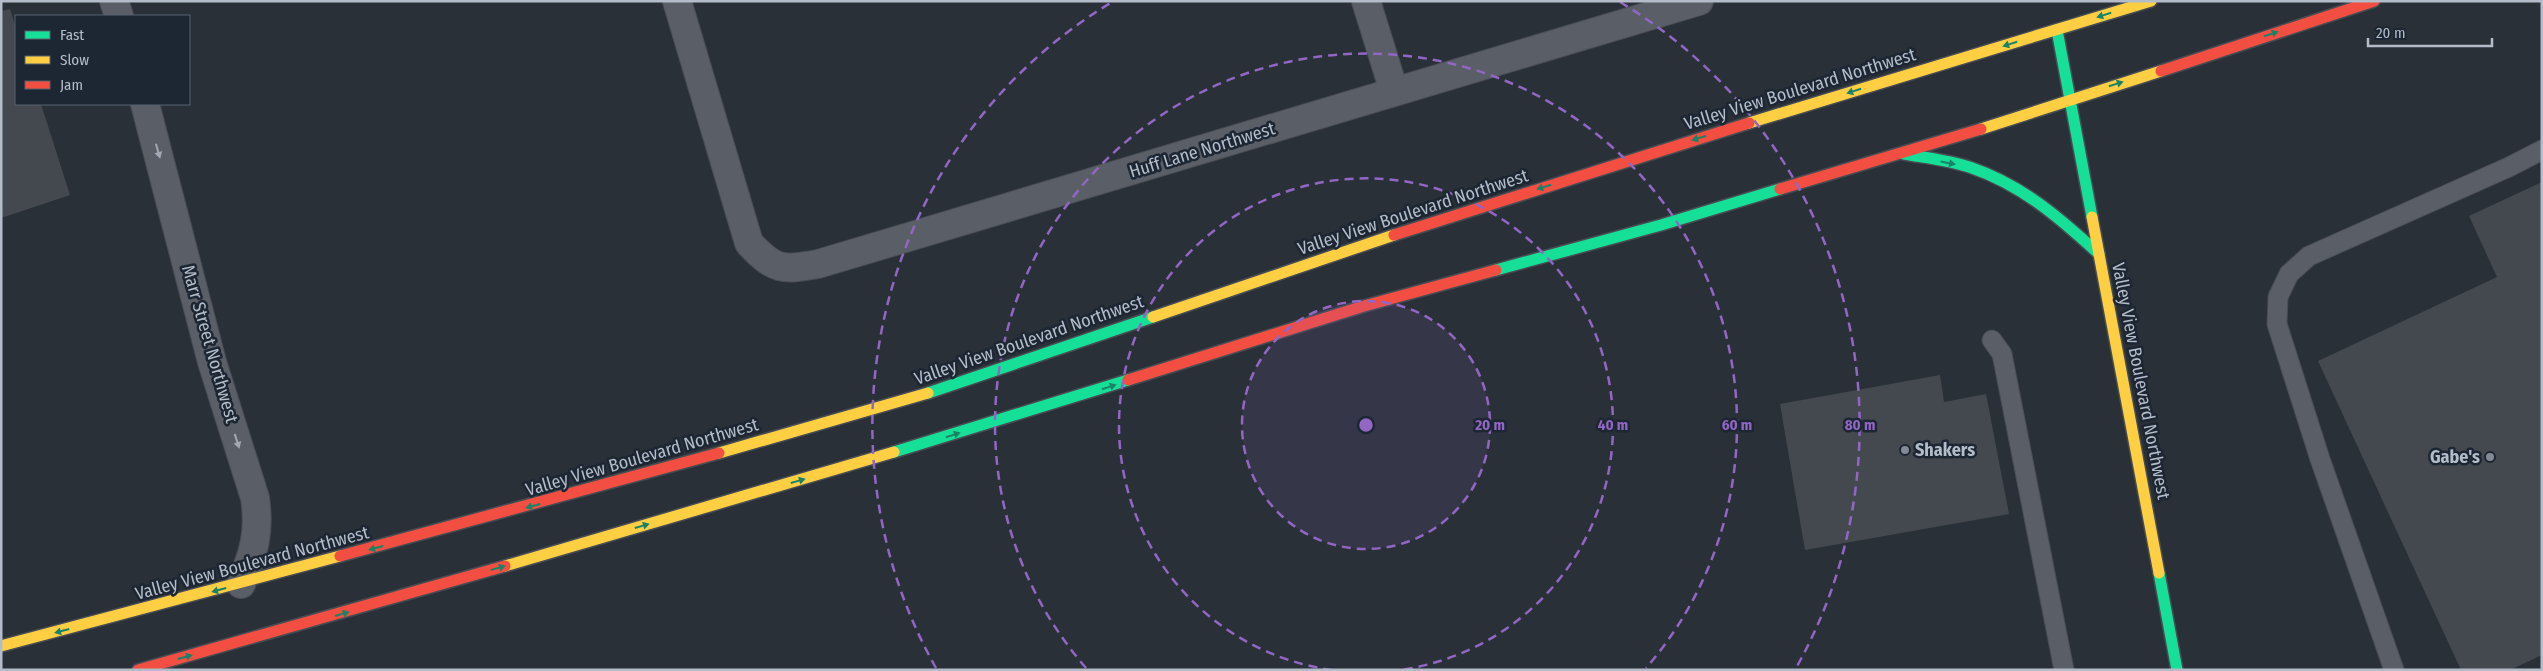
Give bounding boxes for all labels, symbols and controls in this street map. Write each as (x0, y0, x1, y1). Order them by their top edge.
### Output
one-way arrow (2097, 12, 2112, 20)
legend (15, 15, 190, 105)
scale bar (2368, 15, 2492, 47)
text: 20 m (2376, 24, 2406, 42)
text: Fast (60, 26, 84, 44)
one-way arrow (2263, 30, 2278, 38)
one-way arrow (2002, 40, 2017, 48)
street label: Valley View Boulevard Northwest (1682, 43, 1919, 135)
text: Slow (60, 51, 89, 69)
text: Jam (60, 76, 83, 94)
one-way arrow (2109, 80, 2124, 88)
one-way arrow (1847, 87, 1862, 95)
street label: Huff Lane Northwest (1127, 117, 1278, 183)
one-way arrow (1691, 134, 1706, 142)
one-way arrow (155, 143, 163, 158)
one-way arrow (1940, 159, 1956, 167)
street label: Valley View Boulevard Northwest (1295, 164, 1531, 260)
one-way arrow (1536, 183, 1551, 191)
street label: Valley View Boulevard Northwest (2107, 261, 2175, 501)
street label: Marr Street Northwest (177, 263, 243, 426)
street label: Valley View Boulevard Northwest (912, 290, 1147, 390)
one-way arrow (1101, 382, 1116, 390)
street label: Valley View Boulevard Northwest (523, 413, 761, 501)
centre of rings (1357, 416, 1375, 434)
text: 20 m (1474, 416, 1505, 434)
text: 40 m (1598, 416, 1628, 434)
text: 60 m (1722, 416, 1752, 434)
text: 80 m (1845, 416, 1875, 434)
one-way arrow (946, 431, 961, 439)
one-way arrow (234, 434, 242, 449)
place label: Shakers (1915, 439, 1975, 461)
marker: Shakers (1899, 444, 1911, 456)
place label: Gabe's (2430, 446, 2480, 468)
marker: Gabe's (2484, 451, 2496, 463)
one-way arrow (790, 476, 805, 484)
one-way arrow (526, 502, 541, 510)
street label: Valley View Boulevard Northwest (133, 521, 371, 605)
one-way arrow (634, 522, 649, 530)
one-way arrow (369, 544, 384, 552)
one-way arrow (490, 564, 505, 572)
one-way arrow (212, 586, 227, 594)
one-way arrow (334, 609, 349, 617)
one-way arrow (55, 627, 70, 635)
one-way arrow (178, 653, 193, 661)

